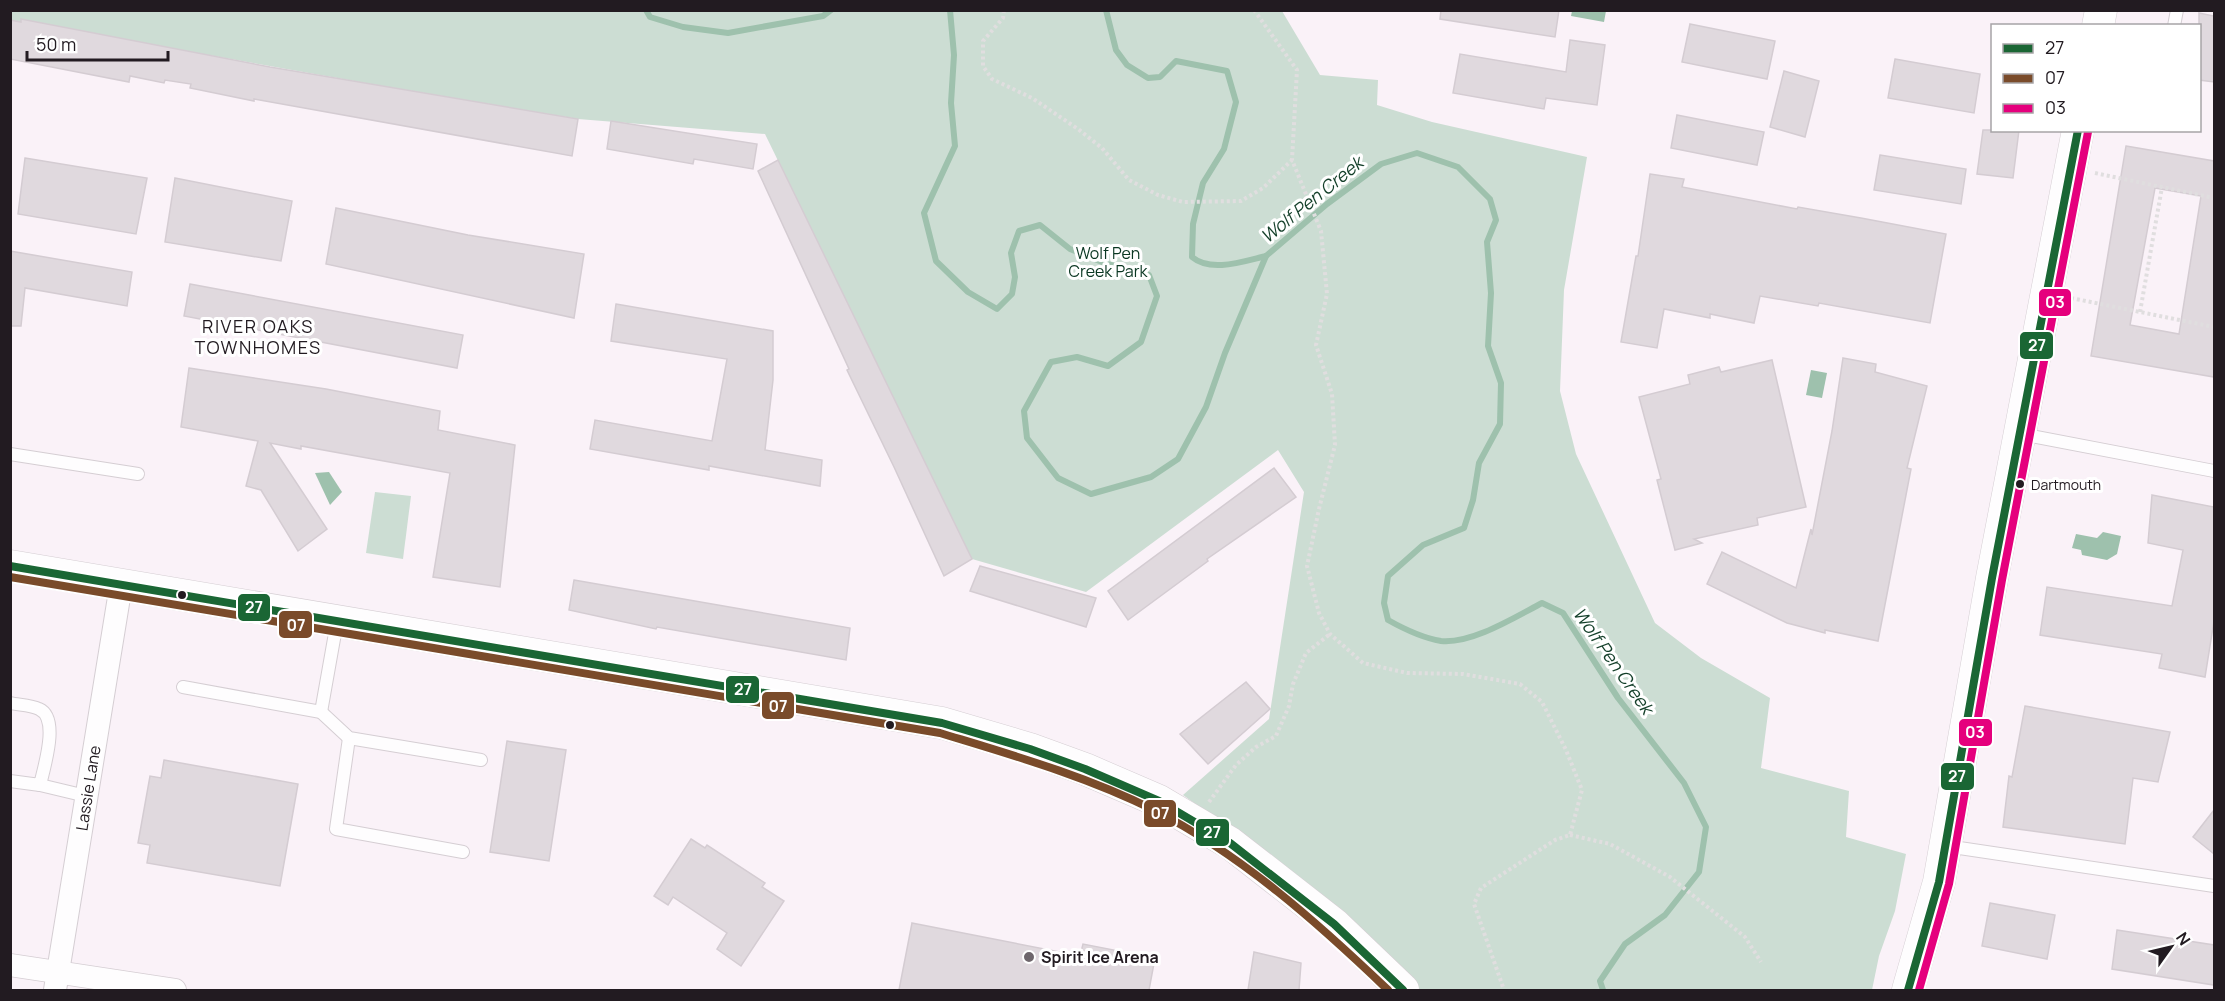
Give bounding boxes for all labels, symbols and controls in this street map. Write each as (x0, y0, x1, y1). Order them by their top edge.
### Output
scale bar (27, 24, 168, 62)
legend (1991, 24, 2201, 132)
text: 50 m (36, 32, 76, 56)
text: 27 (2045, 35, 2064, 59)
text: 07 (2045, 65, 2065, 89)
text: 03 (2045, 95, 2066, 119)
water label: Wolf Pen Creek (1255, 149, 1370, 248)
park label: Wolf Pen Creek Park (1069, 242, 1148, 282)
line badge: 03 (2038, 288, 2072, 317)
text: 03 (2045, 291, 2065, 313)
district label: RIVER OAKS TOWNHOMES (194, 314, 322, 359)
line badge: 27 (2019, 331, 2054, 360)
text: 27 (2028, 334, 2046, 356)
place label: Dartmouth (2031, 475, 2101, 494)
marker: Dartmouth (2014, 478, 2026, 490)
unlabelled marker (176, 589, 188, 601)
line badge: 27 (237, 593, 271, 622)
text: 27 (245, 596, 263, 618)
water label: Wolf Pen Creek (1568, 602, 1661, 721)
line badge: 07 (278, 610, 313, 639)
text: 07 (286, 614, 306, 636)
line badge: 27 (725, 675, 760, 704)
text: 27 (734, 678, 752, 700)
line badge: 07 (761, 691, 795, 720)
text: 07 (768, 695, 788, 717)
line badge: 03 (1958, 718, 1993, 747)
unlabelled marker (884, 719, 896, 731)
text: 03 (1965, 721, 1985, 743)
street label: Lassie Lane (70, 744, 106, 832)
line badge: 27 (1940, 762, 1975, 791)
text: 27 (1948, 765, 1966, 787)
line badge: 07 (1143, 799, 1177, 828)
text: 07 (1150, 802, 1170, 824)
line badge: 27 (1195, 818, 1230, 847)
text: 27 (1203, 821, 1221, 843)
north arrow (2141, 917, 2201, 977)
text: N (2171, 928, 2196, 950)
place label: Spirit Ice Arena (1041, 946, 1159, 968)
marker: Spirit Ice Arena (1022, 950, 1036, 964)

